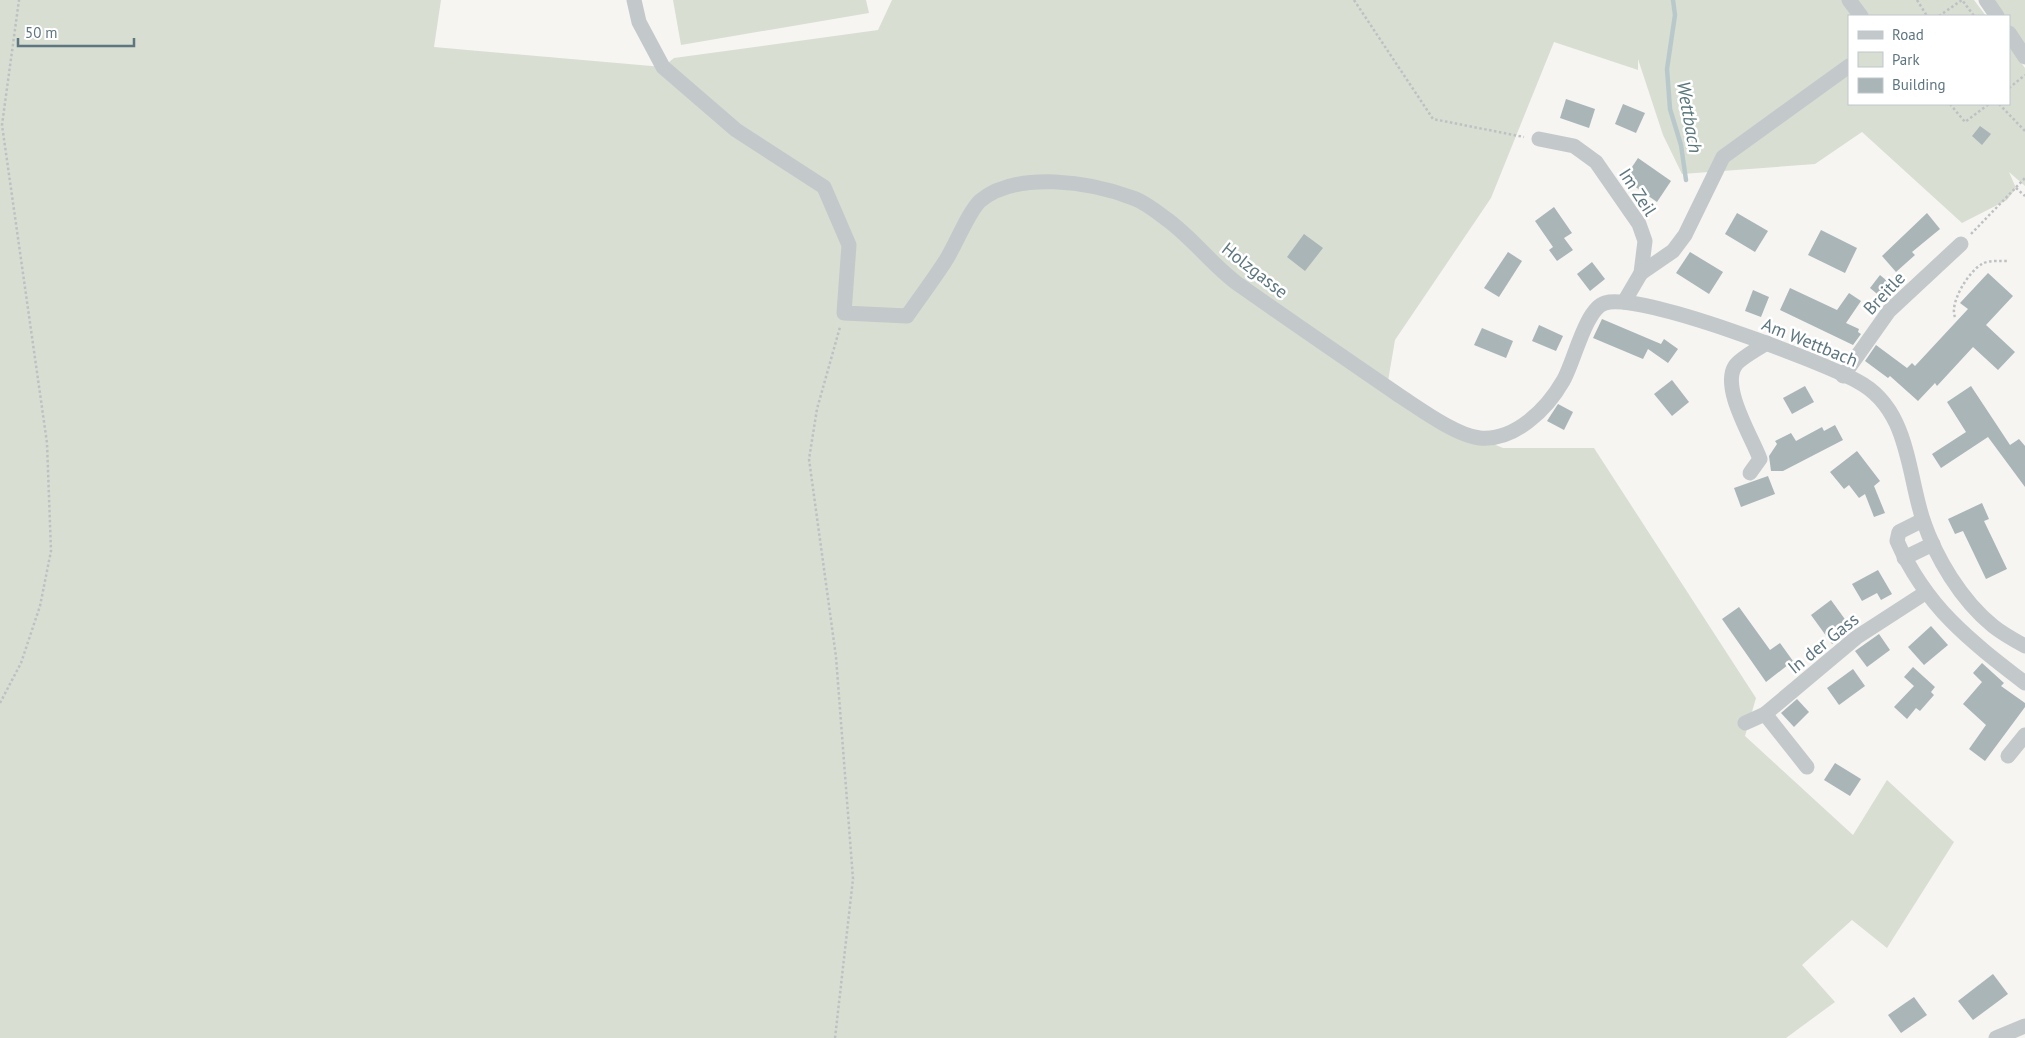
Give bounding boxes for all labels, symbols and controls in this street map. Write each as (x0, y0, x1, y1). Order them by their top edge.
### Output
scale bar (18, 15, 134, 47)
legend (1848, 15, 2010, 105)
text: 50 m (25, 23, 58, 42)
text: Road (1892, 25, 1924, 44)
text: Park (1892, 50, 1920, 69)
text: Building (1892, 75, 1946, 94)
water label: Wettbach (1672, 79, 1708, 155)
street label: Im Zeil (1614, 164, 1662, 221)
street label: Holzgasse (1217, 237, 1293, 303)
street label: Breitle (1858, 266, 1910, 320)
street label: Am Wettbach (1759, 312, 1861, 372)
street label: In der Gass (1783, 607, 1863, 679)

